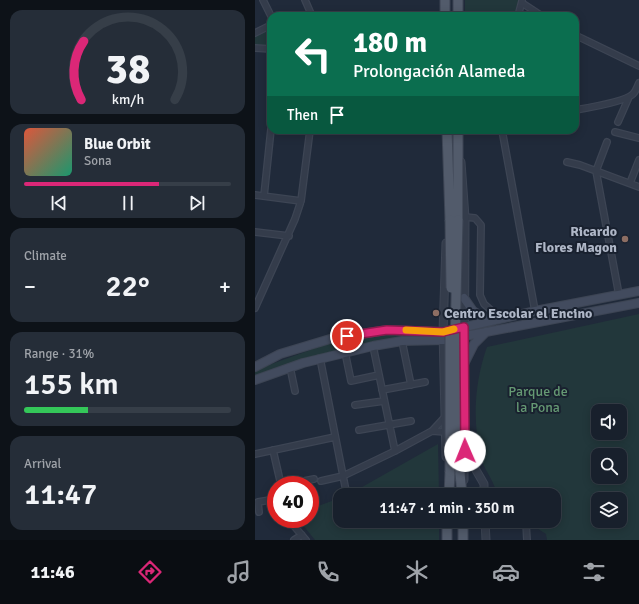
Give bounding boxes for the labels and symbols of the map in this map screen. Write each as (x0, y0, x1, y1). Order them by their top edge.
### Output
place label: Ricardo Flores Magon (535, 223, 617, 256)
marker: Ricardo Flores Magon (620, 234, 630, 244)
place label: Centro Escolar el Encino (444, 305, 592, 322)
marker: Centro Escolar el Encino (431, 308, 441, 318)
pin (330, 319, 364, 353)
park label: Parque de la Pona (508, 383, 568, 416)
position arrow (444, 430, 486, 472)
speed limit sign: 40 (267, 476, 319, 528)

